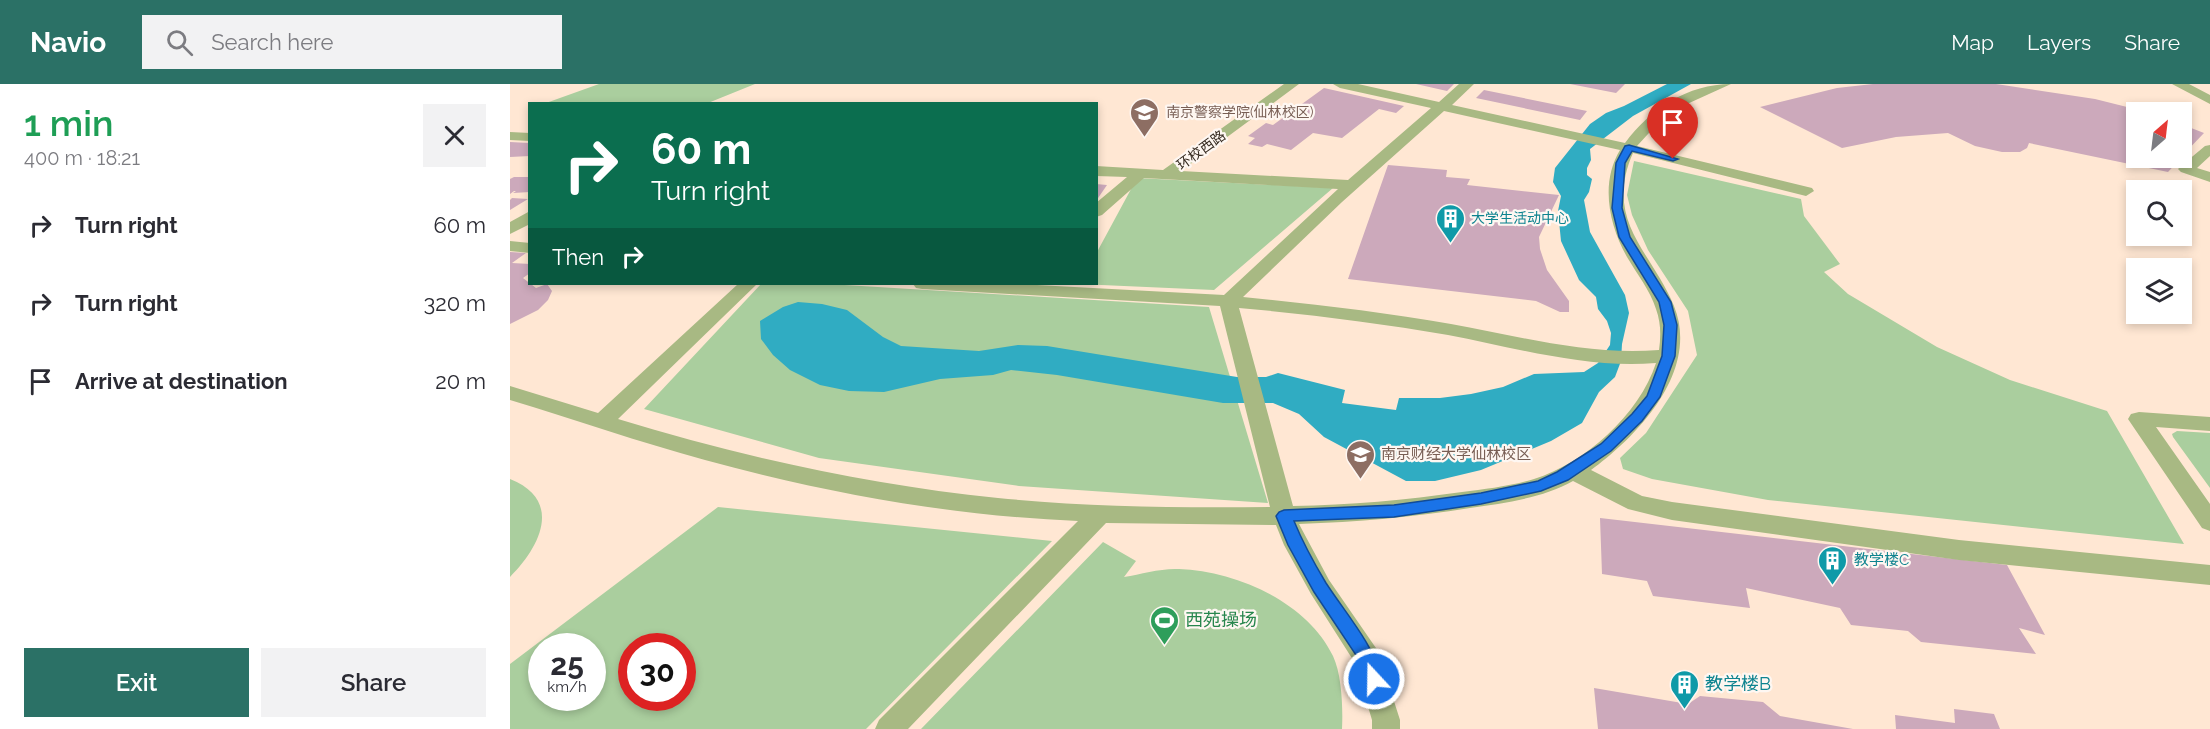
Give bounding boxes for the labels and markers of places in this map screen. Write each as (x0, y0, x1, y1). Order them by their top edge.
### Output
school or university icon: 南京警察学院(仙林校区) (1129, 96, 1161, 138)
pin (1647, 97, 1698, 159)
place label: 南京警察学院(仙林校区) (1166, 104, 1314, 120)
building icon: 大学生活动中心 (1434, 202, 1466, 244)
place label: 大学生活动中心 (1471, 210, 1569, 226)
school or university icon: 南京财经大学仙林校区 (1344, 438, 1376, 480)
place label: 南京财经大学仙林校区 (1381, 445, 1531, 463)
building icon: 教学楼C (1817, 544, 1849, 586)
place label: 教学楼C (1854, 551, 1909, 569)
sports icon: 西苑操场 (1148, 604, 1180, 646)
place label: 西苑操场 (1185, 609, 1257, 630)
building icon: 教学楼B (1668, 668, 1700, 710)
place label: 教学楼B (1705, 673, 1771, 694)

